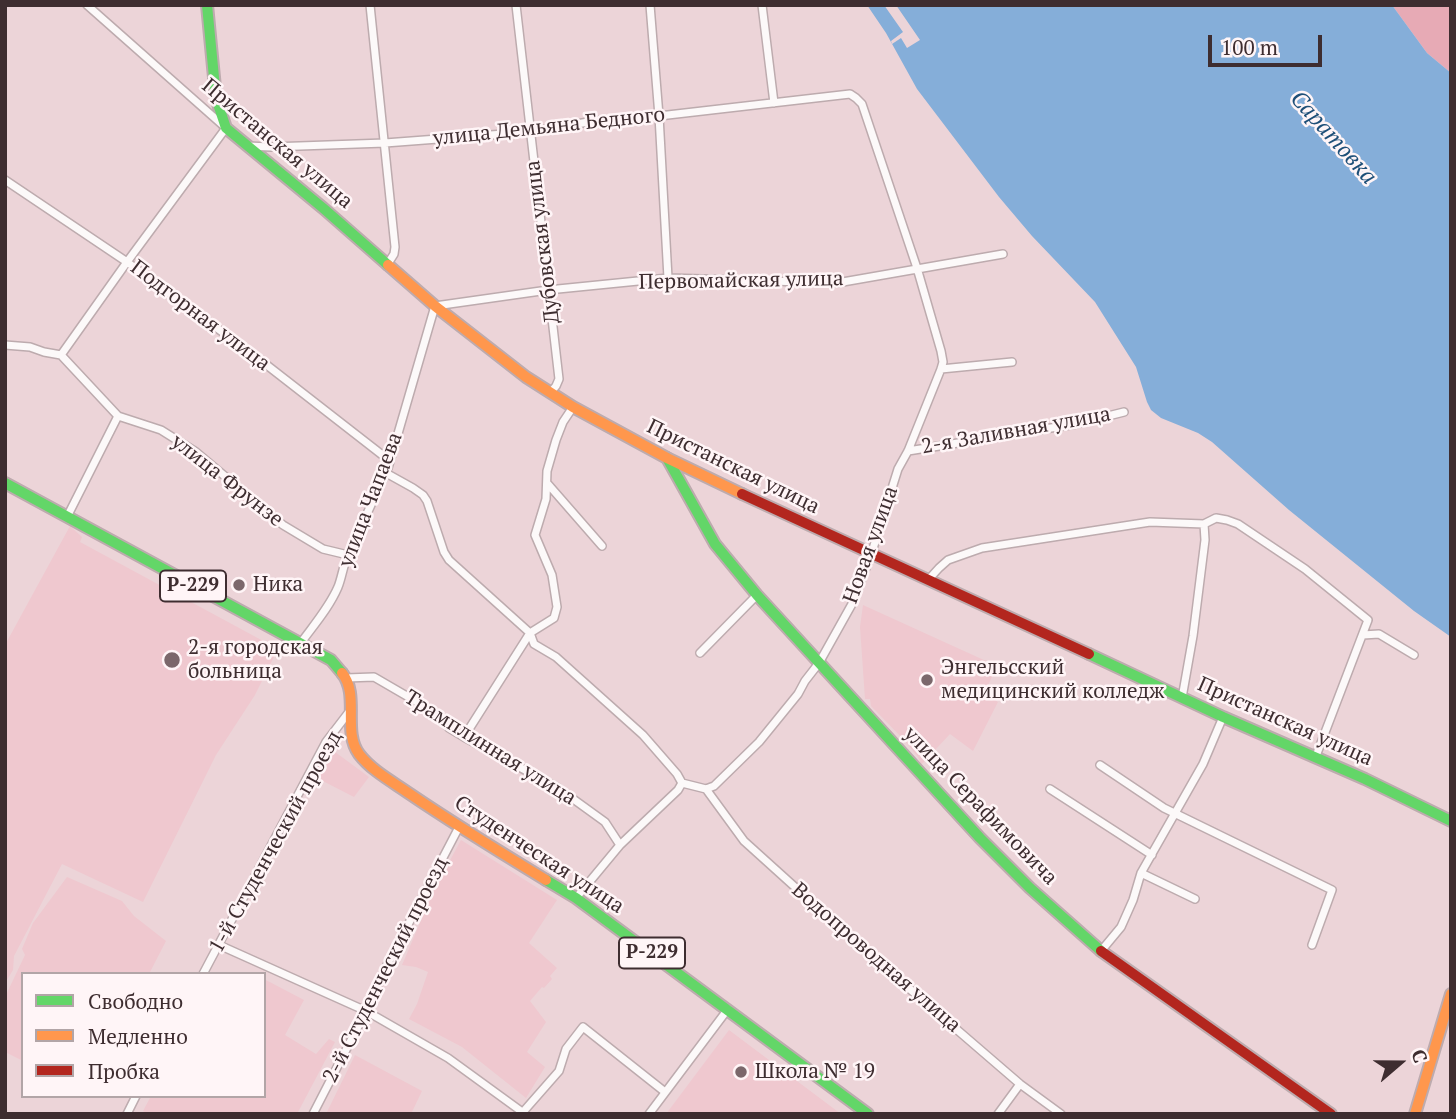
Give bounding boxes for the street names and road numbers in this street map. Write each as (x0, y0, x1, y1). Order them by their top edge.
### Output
street label: Пристанская улица (197, 74, 357, 214)
street label: улица Демьяна Бедного (432, 102, 666, 152)
street label: Дубовская улица (520, 159, 566, 325)
street label: Подгорная улица (125, 255, 275, 377)
street label: Первомайская улица (638, 267, 844, 295)
street label: 2-я Заливная улица (920, 402, 1112, 460)
street label: Пристанская улица (643, 414, 823, 520)
street label: улица Фрунзе (166, 429, 288, 533)
street label: улица Чапаева (334, 429, 408, 571)
street label: Новая улица (838, 483, 904, 607)
road number: Р-229 (160, 570, 226, 601)
street label: Пристанская улица (1194, 672, 1376, 772)
street label: Трамплинная улица (399, 685, 581, 811)
street label: улица Серафимовича (898, 722, 1062, 890)
street label: 1-й Студенческий проезд (204, 727, 348, 957)
street label: Студенческая улица (450, 791, 628, 919)
street label: 2-й Студенческий проезд (318, 853, 454, 1087)
street label: Водопроводная улица (786, 878, 966, 1038)
road number: Р-229 (619, 937, 685, 968)

